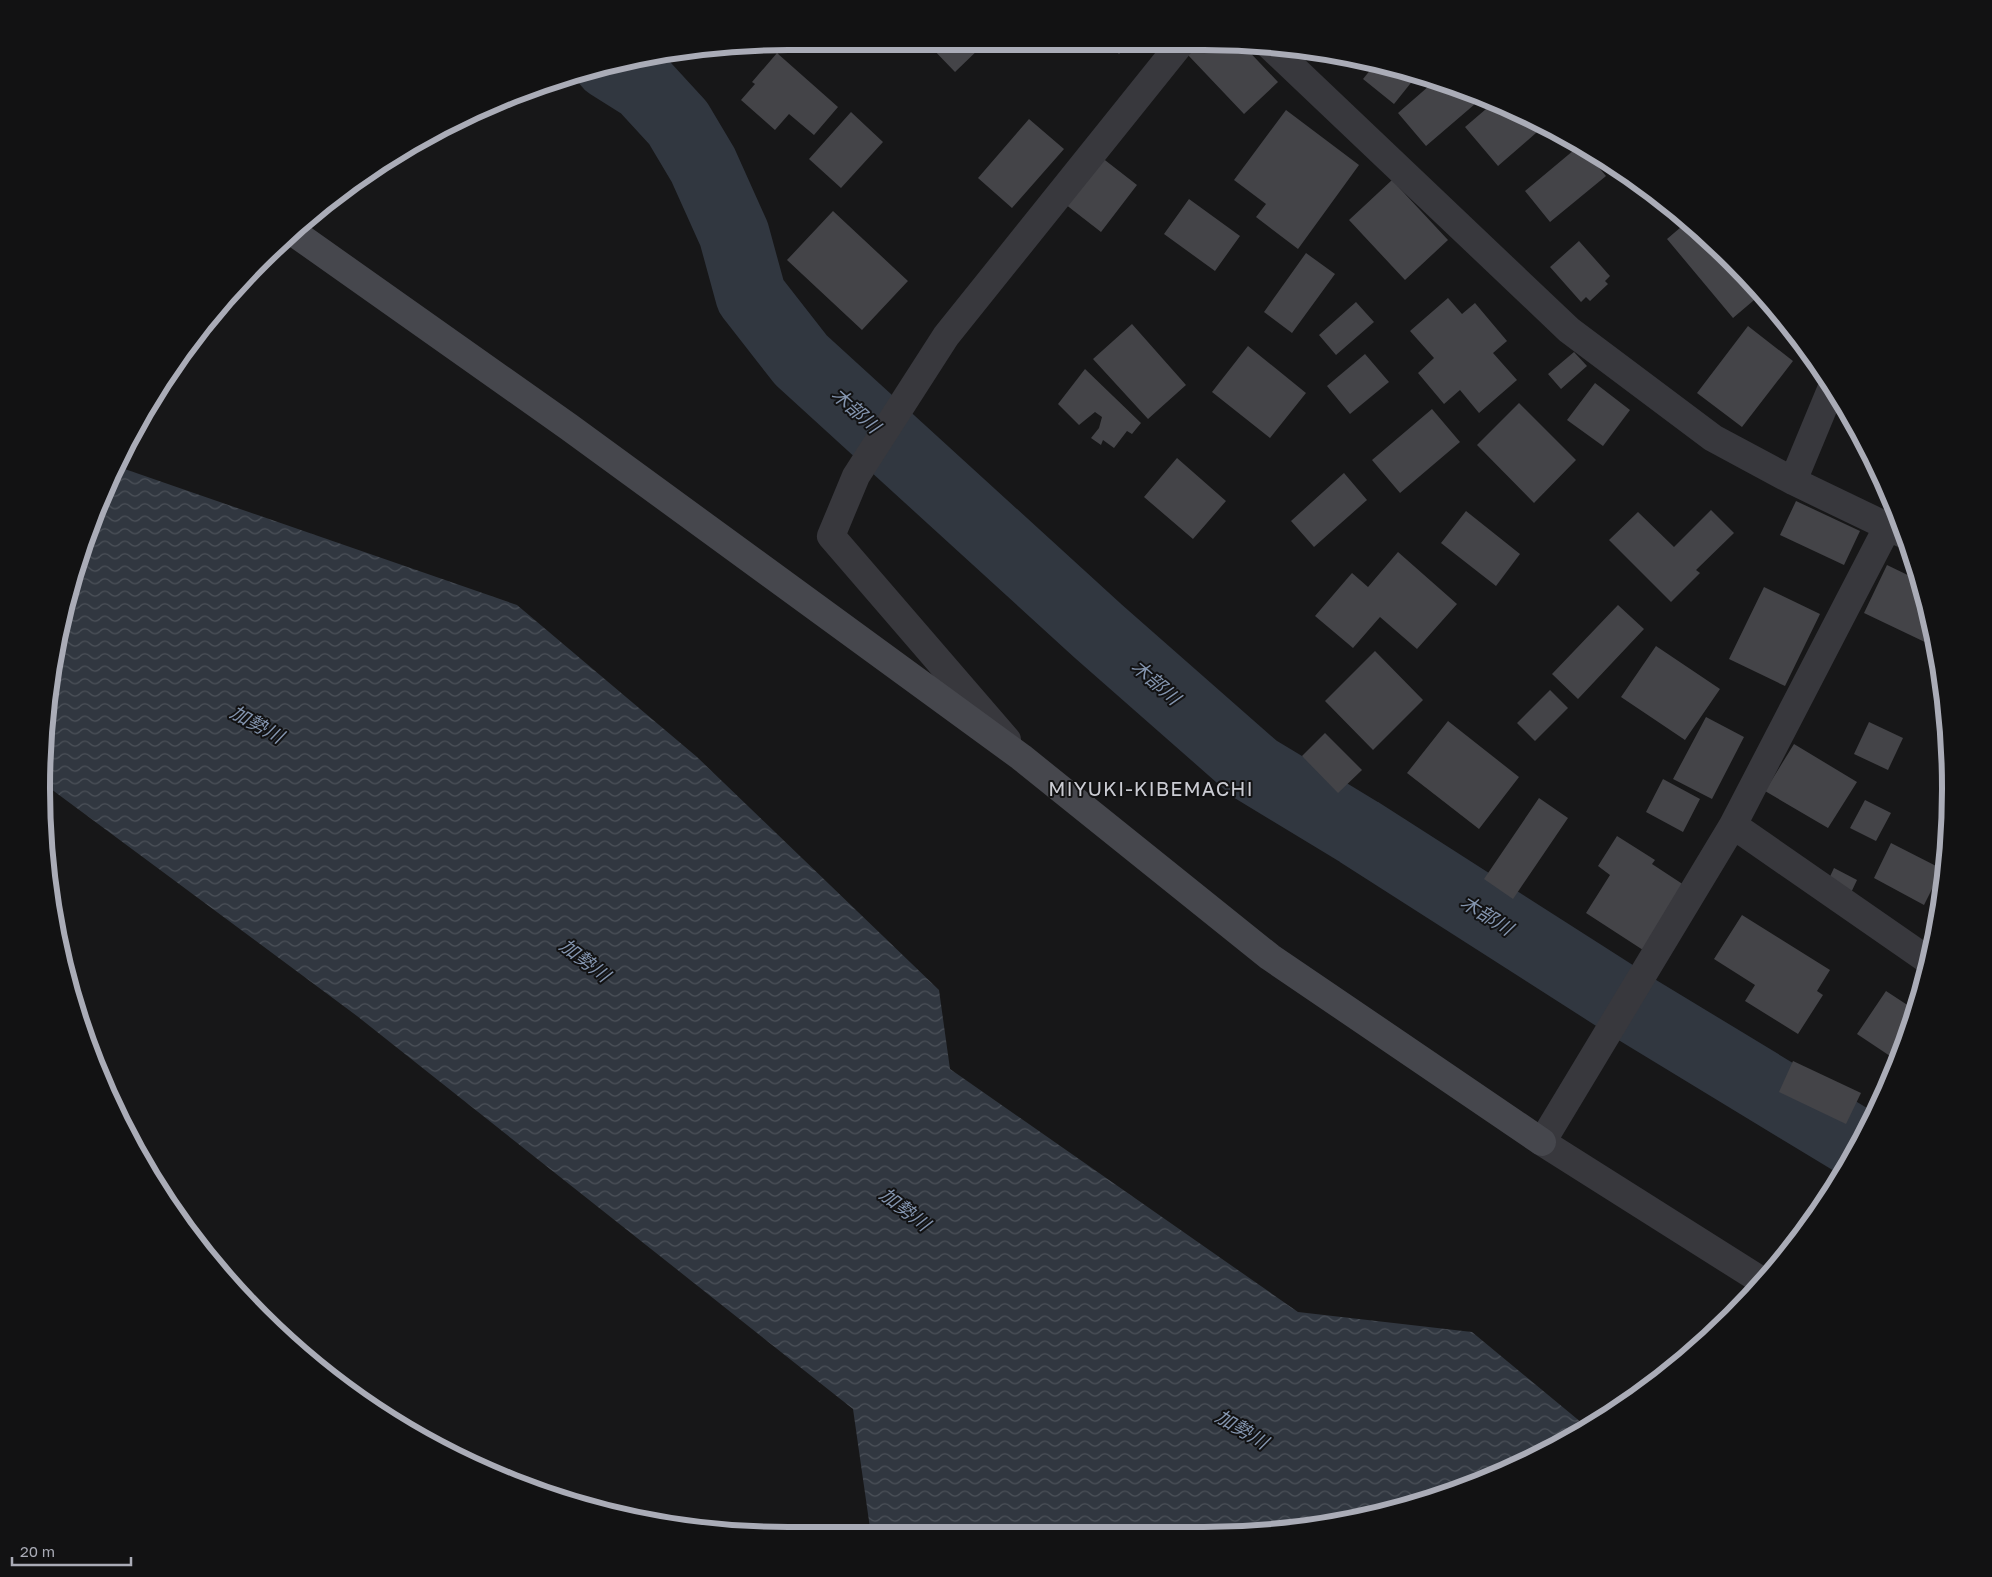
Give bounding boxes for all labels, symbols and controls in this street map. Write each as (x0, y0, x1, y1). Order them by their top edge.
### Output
water label: 木部川 (827, 382, 887, 439)
water label: 木部川 (1127, 654, 1187, 710)
water label: 加勢川 (227, 700, 289, 748)
district label: MIYUKI-KIBEMACHI (1048, 776, 1254, 800)
water label: 木部川 (1457, 890, 1519, 940)
water label: 加勢川 (556, 933, 616, 987)
water label: 加勢川 (876, 1182, 936, 1236)
water label: 加勢川 (1212, 1404, 1274, 1454)
scale bar (12, 1534, 131, 1566)
text: 20 m (20, 1542, 55, 1560)

